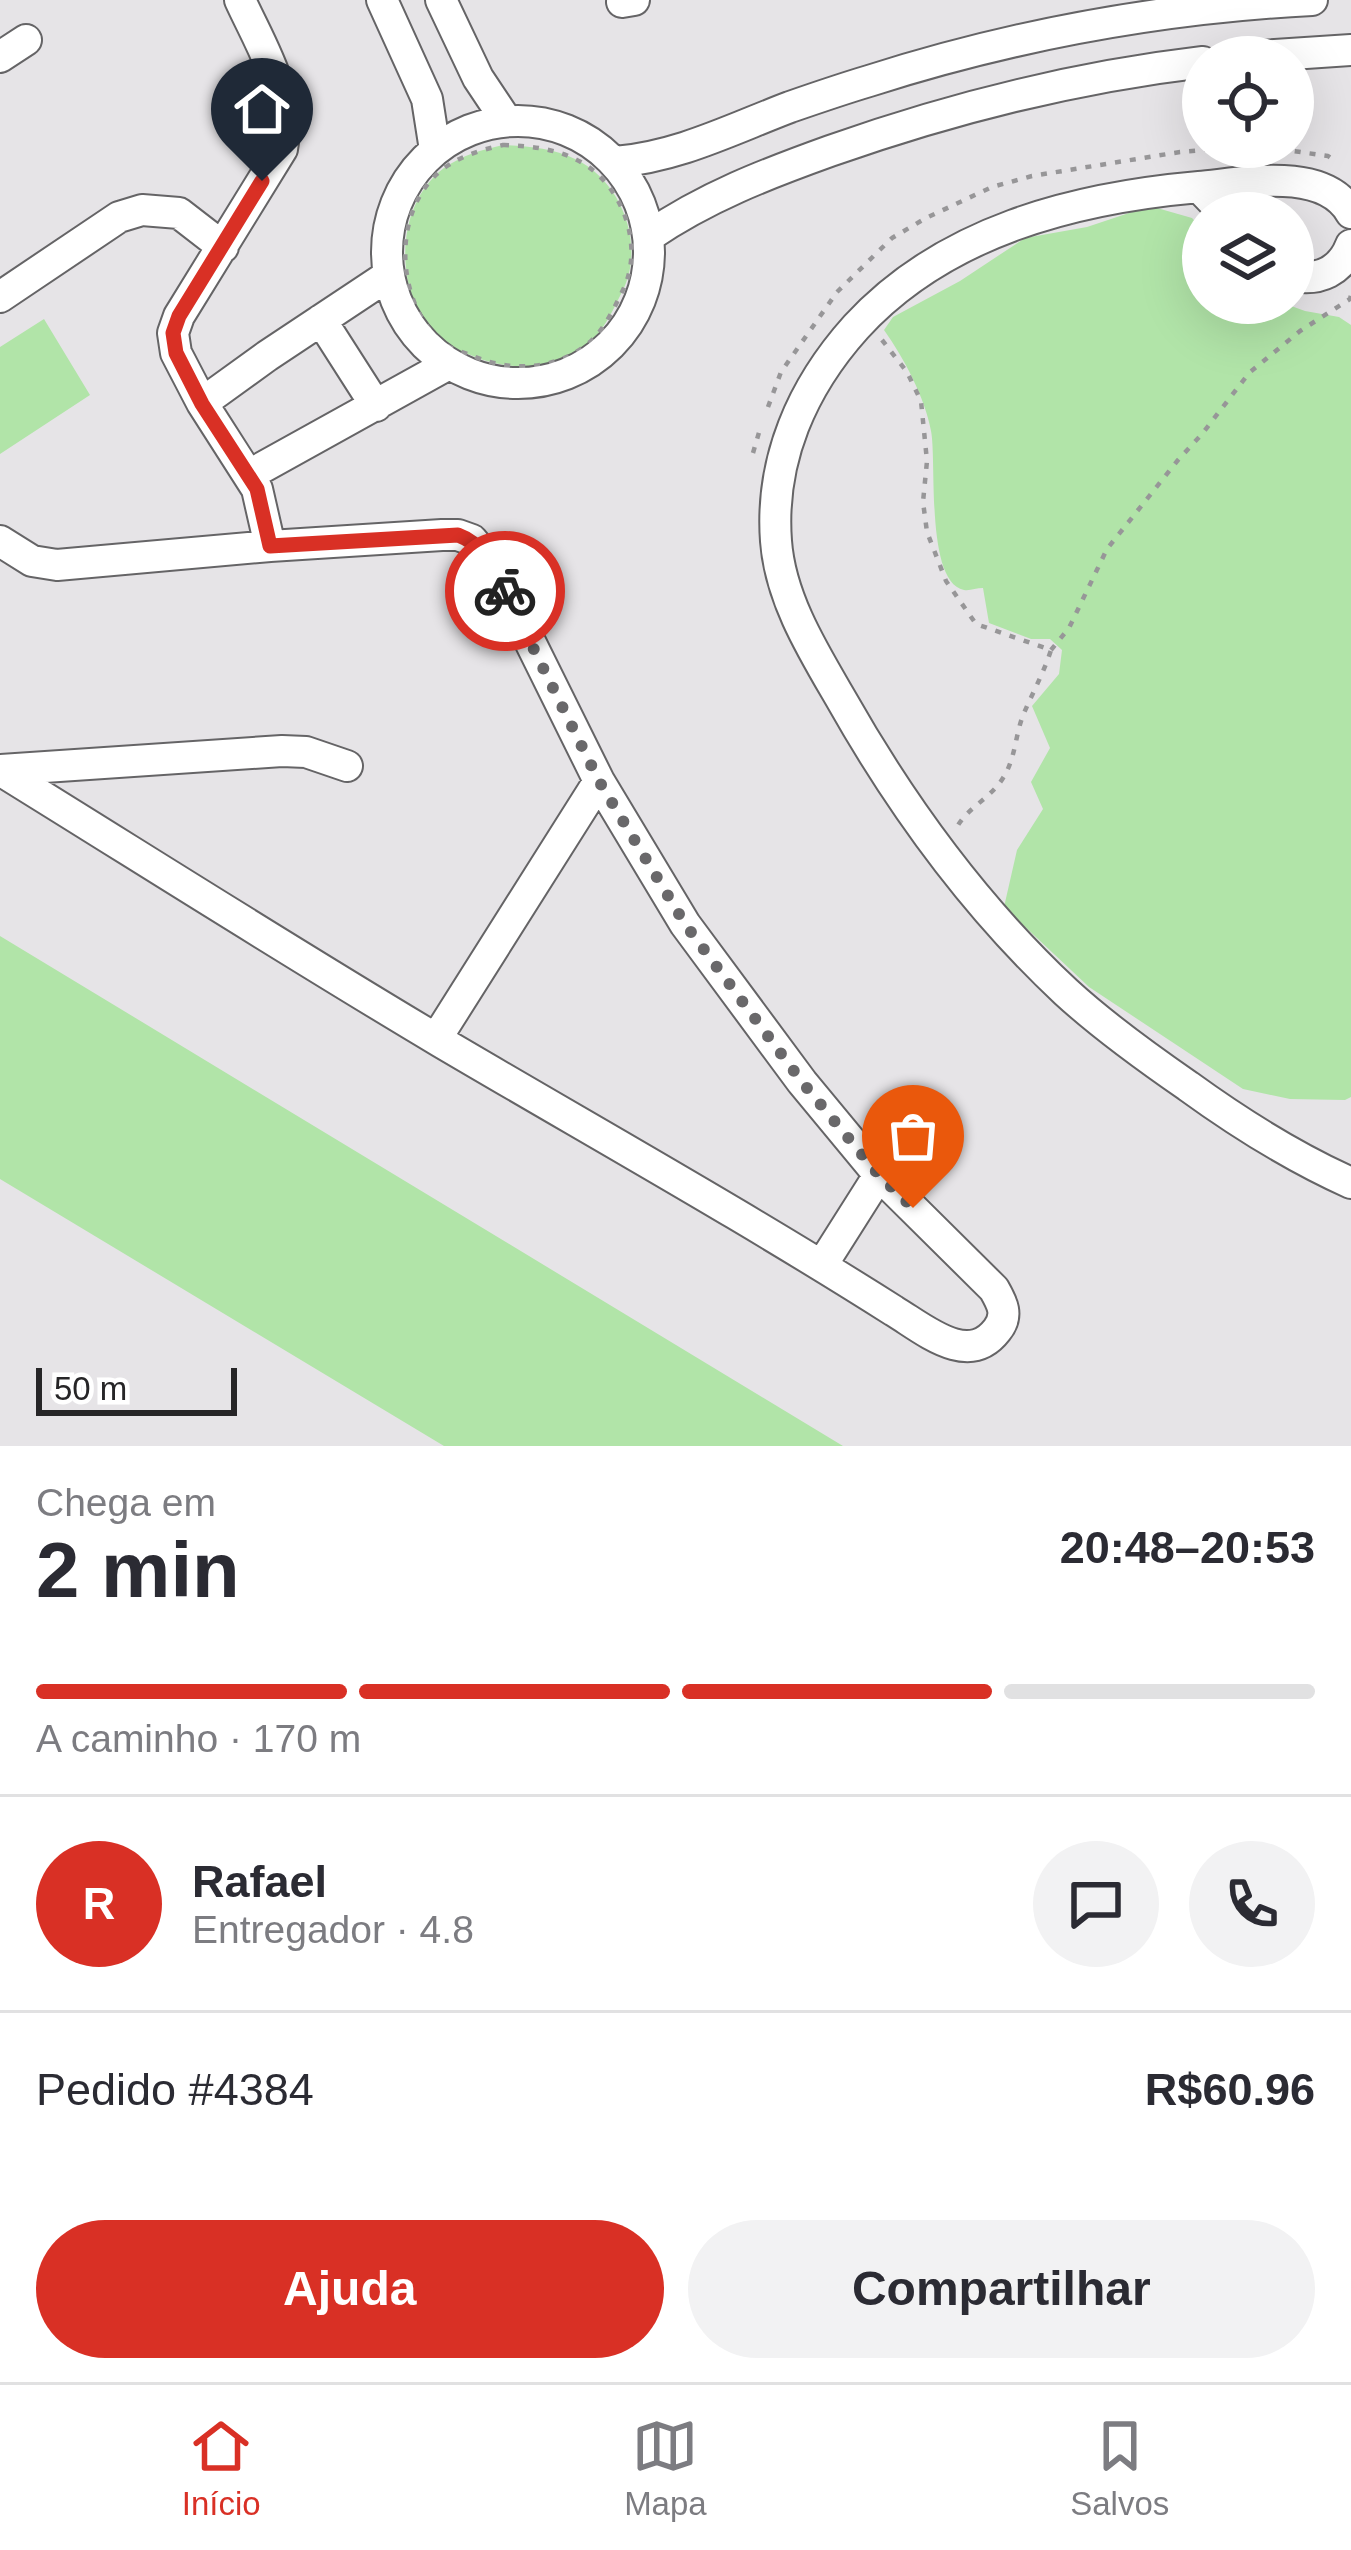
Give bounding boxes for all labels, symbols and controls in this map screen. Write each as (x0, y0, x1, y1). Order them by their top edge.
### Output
map controls (1182, 36, 1314, 324)
button: locate (1182, 36, 1314, 168)
pin (211, 58, 313, 181)
icon: home (229, 76, 295, 142)
button: layers (1182, 192, 1314, 324)
courier (445, 531, 565, 651)
icon: bike (472, 558, 538, 624)
pin (862, 1085, 964, 1208)
icon: bag (880, 1103, 946, 1169)
scale bar (36, 1362, 237, 1415)
text: 50 m (54, 1370, 127, 1407)
text: Chega em (36, 1481, 216, 1524)
text: 20:48–20:53 (1060, 1522, 1315, 1573)
text: 2 min (36, 1526, 240, 1614)
text: A caminho · 170 m (36, 1717, 361, 1760)
button: chat (1033, 1841, 1159, 1967)
button: phone (1189, 1841, 1315, 1967)
text: Rafael (192, 1856, 327, 1907)
text: R (83, 1878, 115, 1929)
text: Entregador · 4.8 (192, 1908, 474, 1951)
text: Pedido #4384 (36, 2064, 314, 2115)
text: R$60.96 (1145, 2064, 1315, 2115)
button: Ajuda (36, 2220, 664, 2358)
button: Compartilhar (688, 2220, 1315, 2358)
tab: Início (182, 2413, 261, 2523)
tab: Mapa (624, 2413, 707, 2523)
tab: Salvos (1070, 2413, 1169, 2523)

